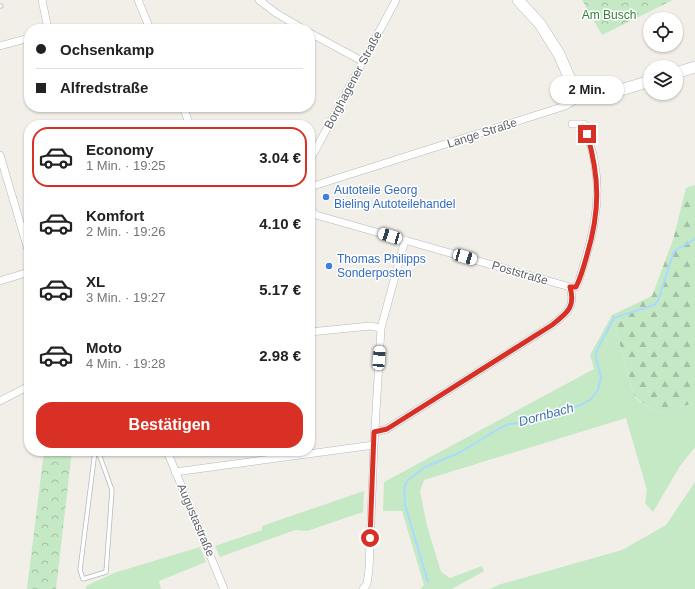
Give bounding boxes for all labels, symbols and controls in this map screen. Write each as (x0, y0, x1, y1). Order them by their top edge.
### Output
park label: Am Busch (582, 8, 636, 22)
map controls (643, 12, 683, 100)
button: locate (643, 12, 683, 52)
street label: Borghagener Straße (321, 28, 385, 131)
text: Ochsenkamp (60, 41, 154, 58)
button: layers (643, 60, 683, 100)
callout: 2 Min. (550, 76, 624, 104)
text: Alfredstraße (60, 79, 148, 96)
text: 2 Min. (569, 82, 605, 97)
street label: Lange Straße (445, 115, 519, 151)
route end (578, 125, 596, 143)
icon: car (38, 139, 74, 175)
text: Economy (86, 141, 154, 158)
text: 3.04 € (259, 149, 301, 166)
text: 1 Min. · 19:25 (86, 158, 166, 173)
place label: Autoteile Georg Bieling Autoteilehandel (334, 183, 455, 211)
marker: Autoteile Georg Bieling Autoteilehandel (321, 192, 331, 202)
icon: car (38, 205, 74, 241)
text: Komfort (86, 207, 144, 224)
text: 4.10 € (259, 215, 301, 232)
text: 2 Min. · 19:26 (86, 224, 166, 239)
car (377, 227, 403, 245)
car (452, 248, 478, 266)
place label: Thomas Philipps Sonderposten (337, 252, 426, 280)
street label: Poststraße (490, 258, 550, 288)
marker: Thomas Philipps Sonderposten (324, 261, 334, 271)
icon: car (38, 271, 74, 307)
text: XL (86, 273, 105, 290)
text: 5.17 € (259, 281, 301, 298)
text: 3 Min. · 19:27 (86, 290, 166, 305)
icon: car (38, 337, 74, 373)
text: Moto (86, 339, 122, 356)
car (372, 346, 386, 370)
text: 2.98 € (259, 347, 301, 364)
text: 4 Min. · 19:28 (86, 356, 166, 371)
water label: Dornbach (517, 400, 575, 429)
button: Bestätigen (36, 402, 303, 448)
street label: Augustastraße (174, 481, 218, 559)
route start (361, 529, 379, 547)

